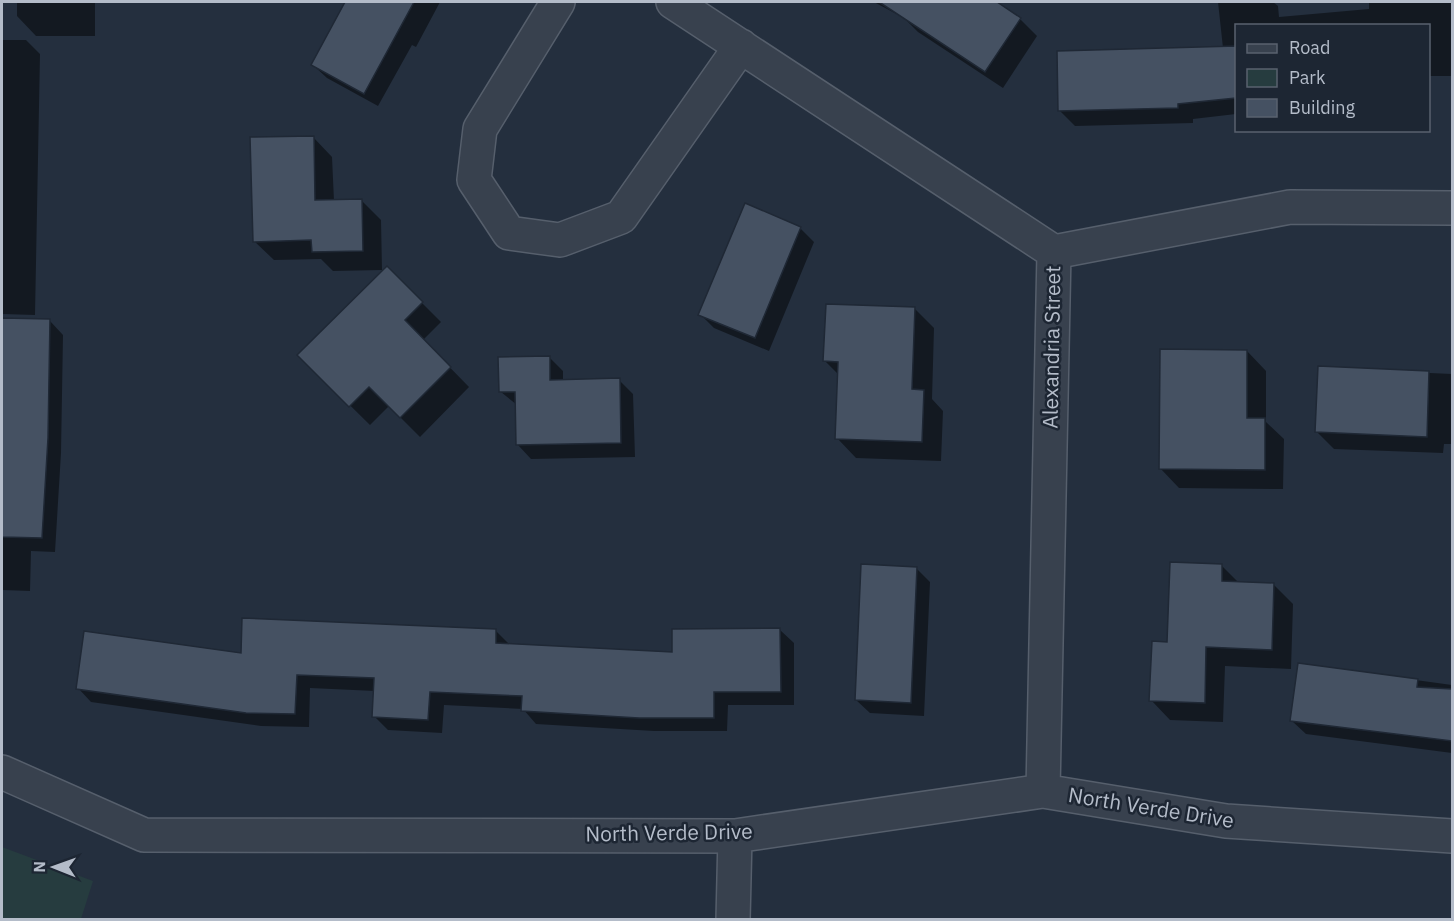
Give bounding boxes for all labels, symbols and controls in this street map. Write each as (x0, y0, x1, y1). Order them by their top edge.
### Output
legend (1235, 24, 1430, 132)
text: Road (1289, 36, 1330, 59)
text: Park (1289, 66, 1326, 89)
text: Building (1289, 96, 1356, 119)
street label: Alexandria Street (1036, 265, 1066, 429)
street label: North Verde Drive (1066, 780, 1236, 834)
street label: North Verde Drive (585, 817, 753, 847)
north arrow (24, 837, 84, 897)
text: N (29, 861, 49, 873)

